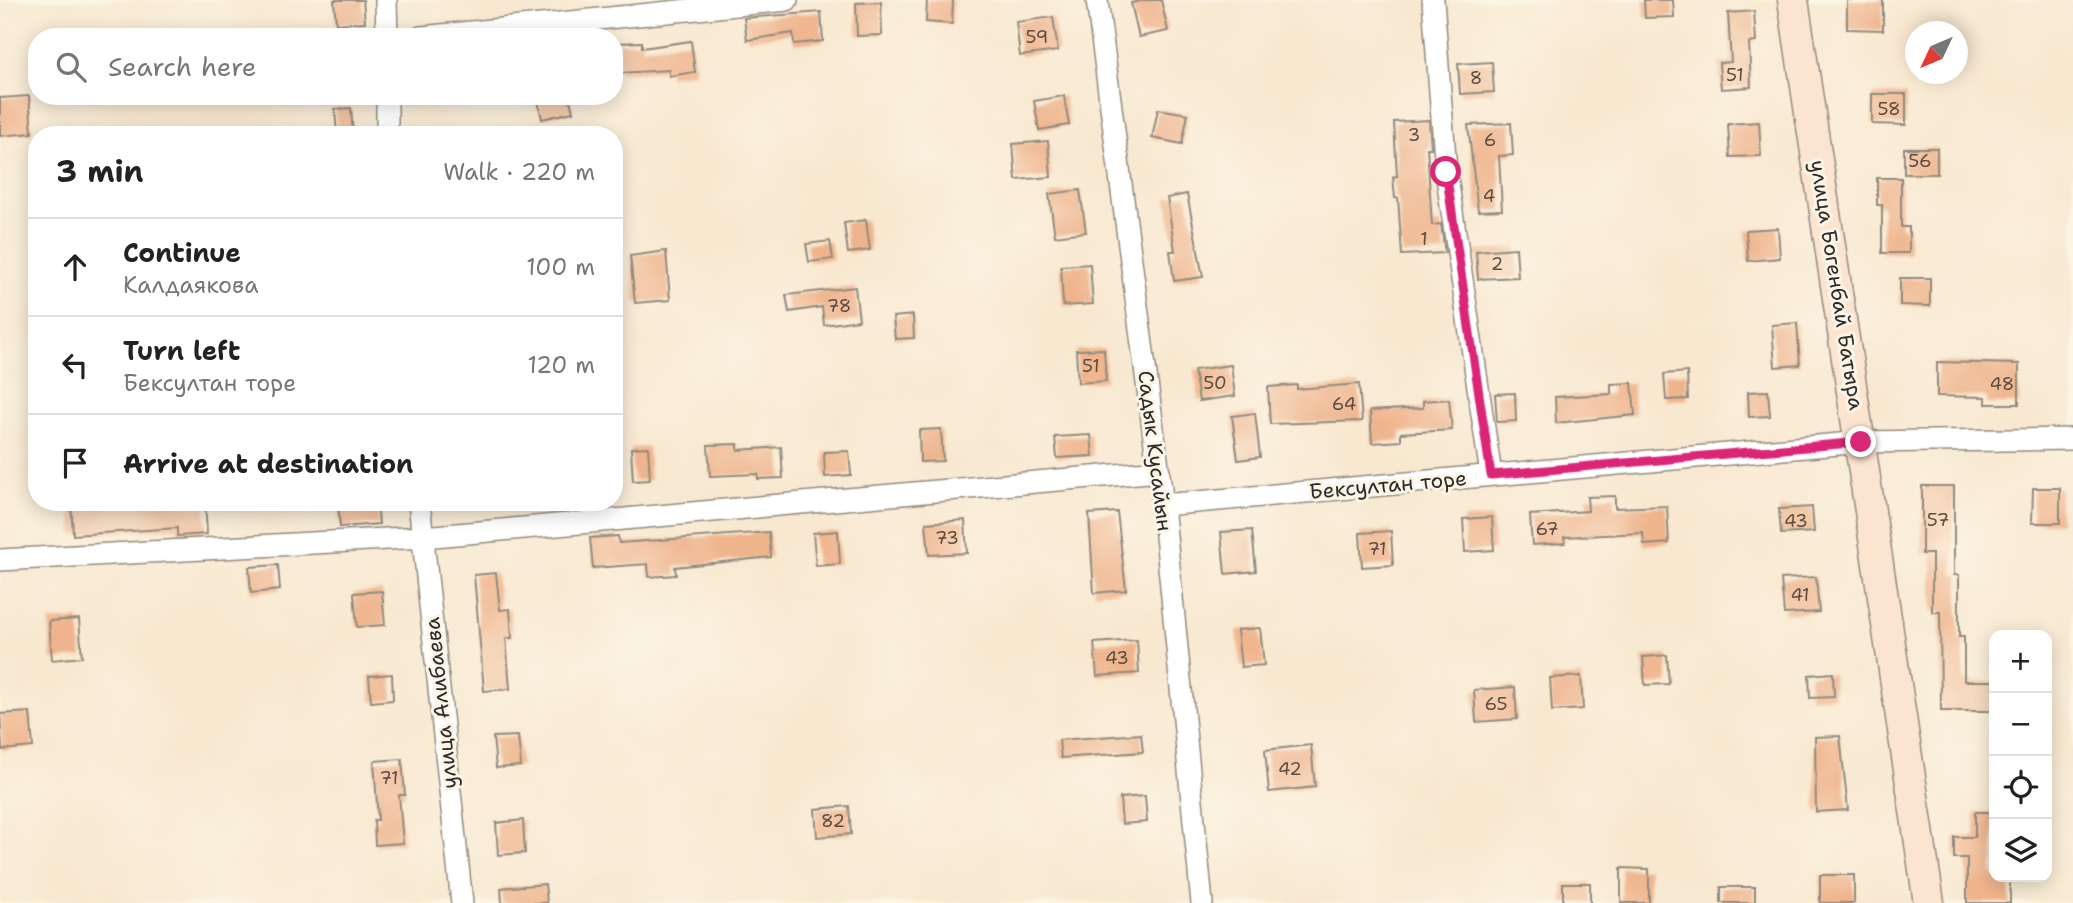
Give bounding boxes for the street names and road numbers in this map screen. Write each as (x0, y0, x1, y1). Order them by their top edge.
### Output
street label: улица Богенбай Батыра (1803, 158, 1871, 412)
street label: Садык Кусайын (1131, 369, 1179, 533)
street label: Бексултан торе (1308, 464, 1468, 506)
street label: улица Алибаева (418, 616, 464, 790)

